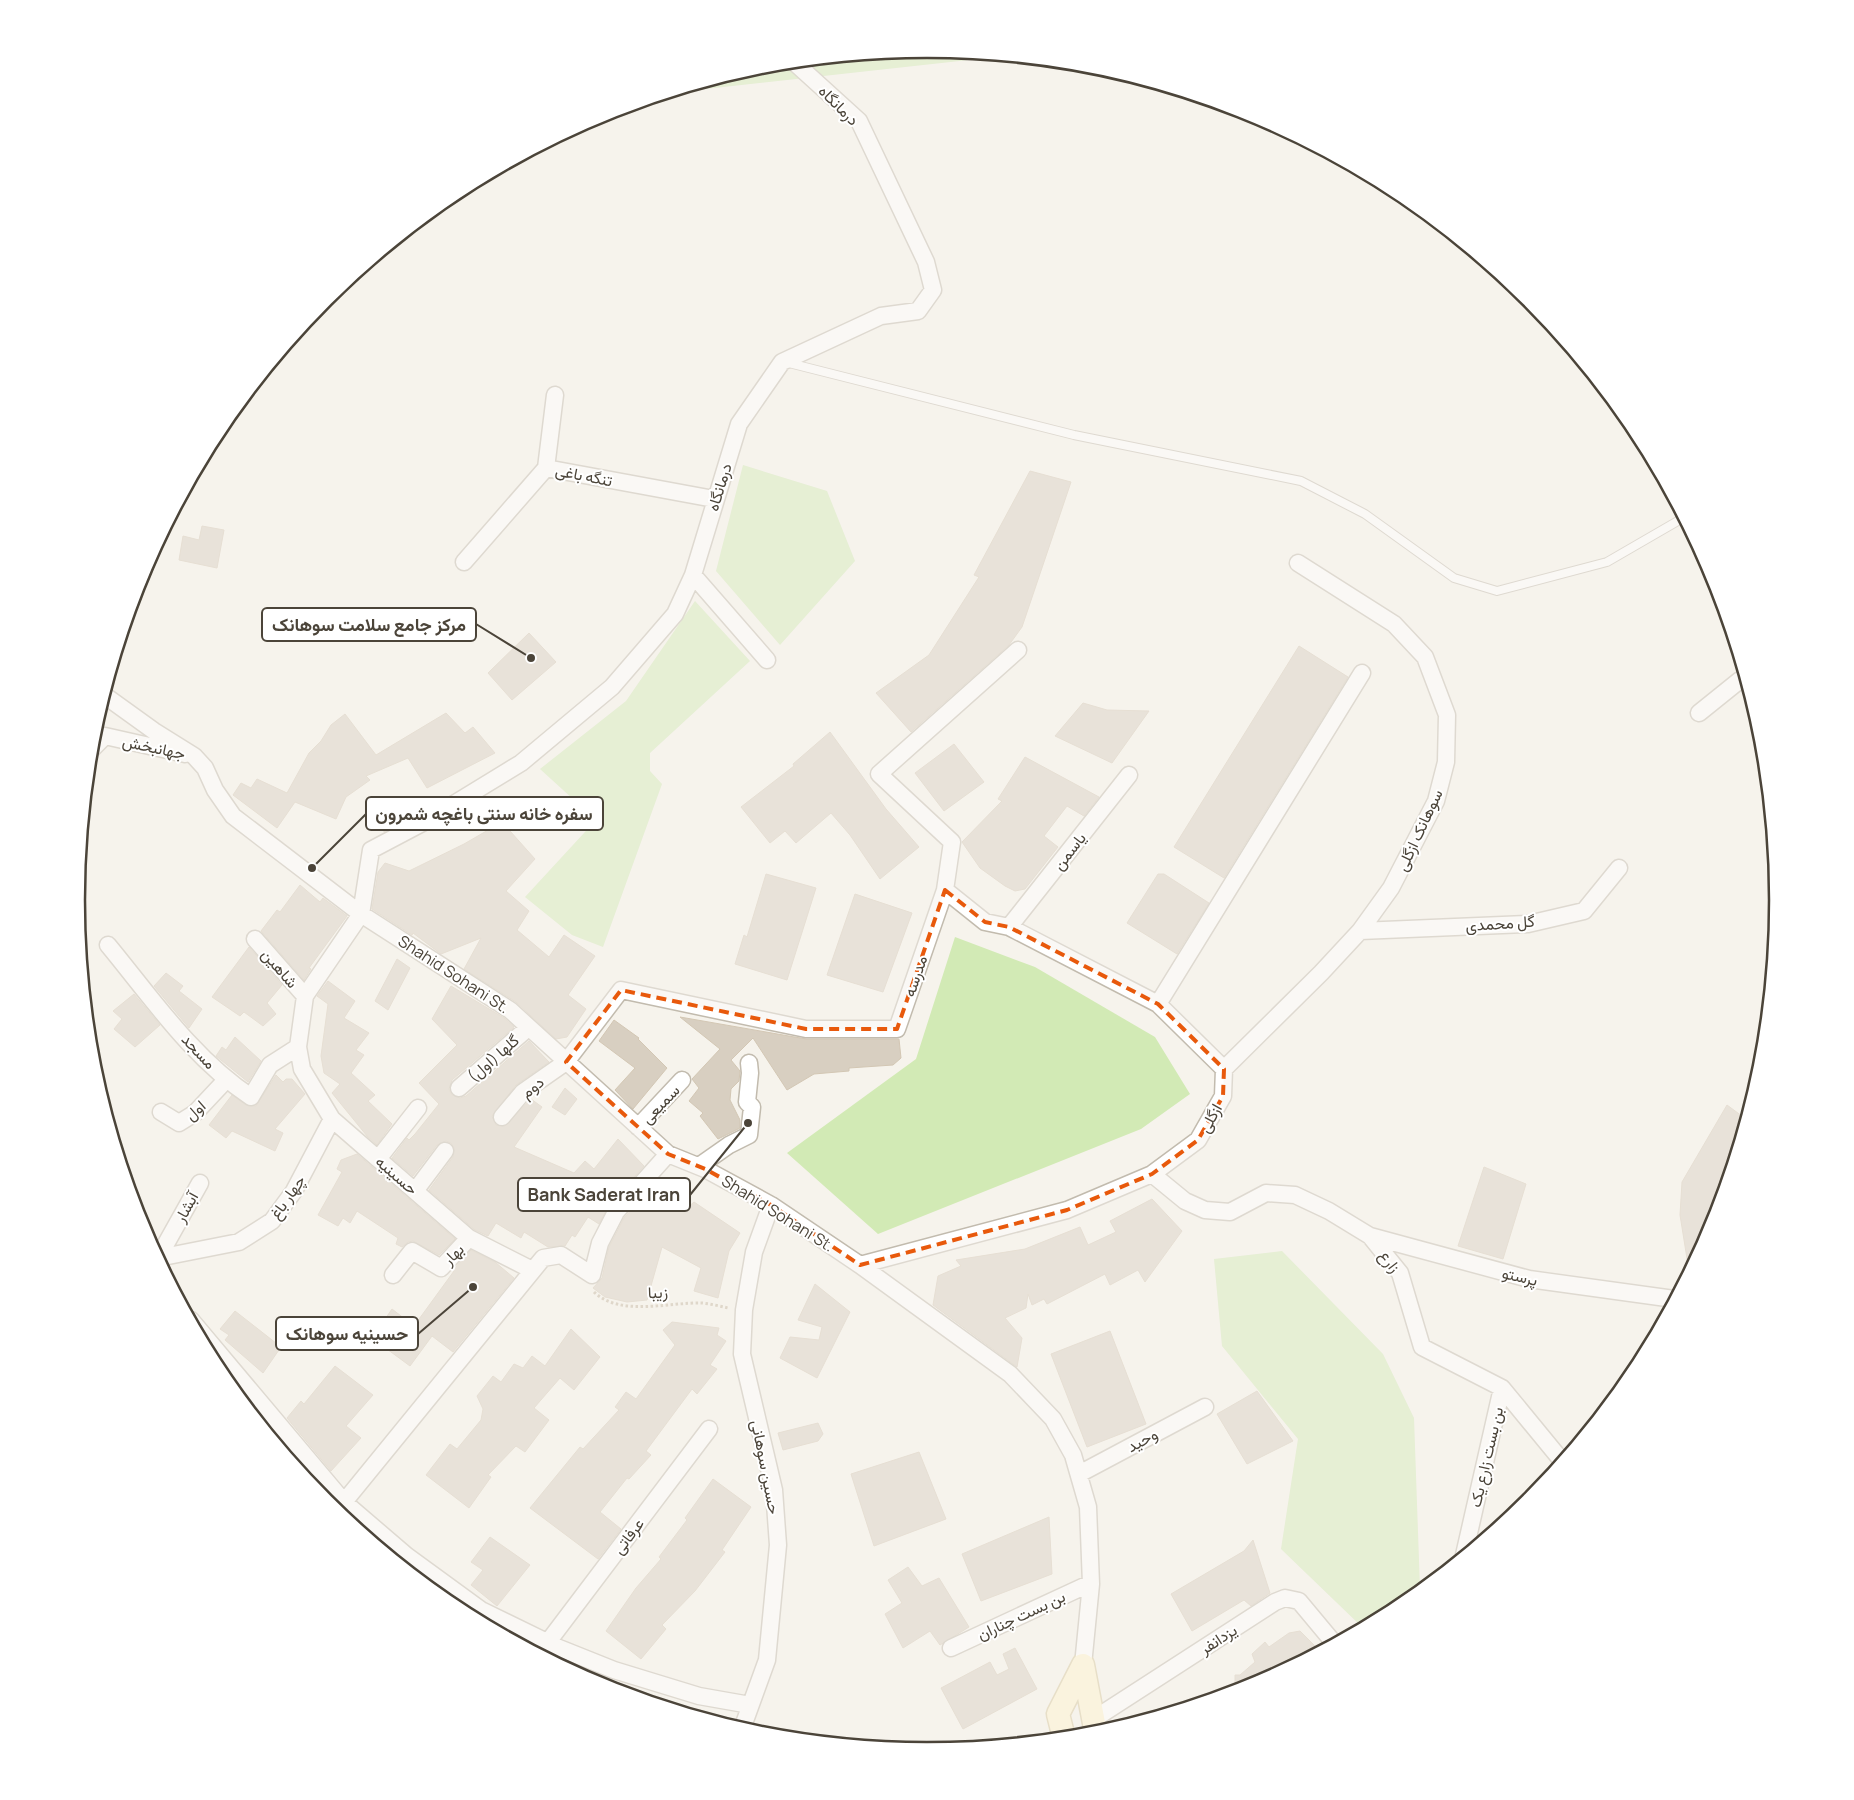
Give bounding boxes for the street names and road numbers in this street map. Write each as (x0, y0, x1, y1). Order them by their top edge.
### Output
street label: درمانگاه (814, 80, 864, 130)
street label: تنگه باغی (553, 459, 615, 491)
street label: درمانگاه (701, 460, 737, 514)
street label: جهانبخش (121, 730, 188, 764)
street label: سوهانک ازگلی (1390, 785, 1448, 875)
street label: یاسمن (1047, 827, 1091, 875)
street label: گل محمدی (1465, 910, 1535, 936)
street label: Shahid Sohani St. (394, 930, 514, 1018)
street label: شاهین (257, 943, 303, 993)
street label: مدرسه (898, 952, 932, 1000)
street label: مسجد (177, 1028, 221, 1074)
street label: گلها (اول) (462, 1029, 524, 1087)
street label: دوم (516, 1071, 548, 1103)
street label: سمیعی (636, 1079, 684, 1129)
street label: اول (180, 1095, 210, 1125)
street label: ازگلی (1193, 1099, 1227, 1137)
street label: حسینیه (371, 1150, 423, 1200)
street label: چهار باغ (264, 1170, 311, 1224)
street label: Shahid Sohani St. (718, 1170, 838, 1256)
street label: آبشار (168, 1187, 204, 1227)
street label: بهار (437, 1238, 469, 1270)
street label: زارع (1373, 1245, 1406, 1278)
street label: پرستو (1500, 1261, 1540, 1292)
street label: زیبا (648, 1281, 668, 1303)
street label: بن بست زارع یک (1464, 1405, 1509, 1510)
street label: حسین سوهانی (746, 1418, 786, 1516)
street label: وحید (1123, 1423, 1161, 1457)
street label: عرفاتی (607, 1513, 649, 1559)
street label: بن بست چناران (973, 1585, 1069, 1646)
street label: یزدانفر (1194, 1619, 1241, 1660)

